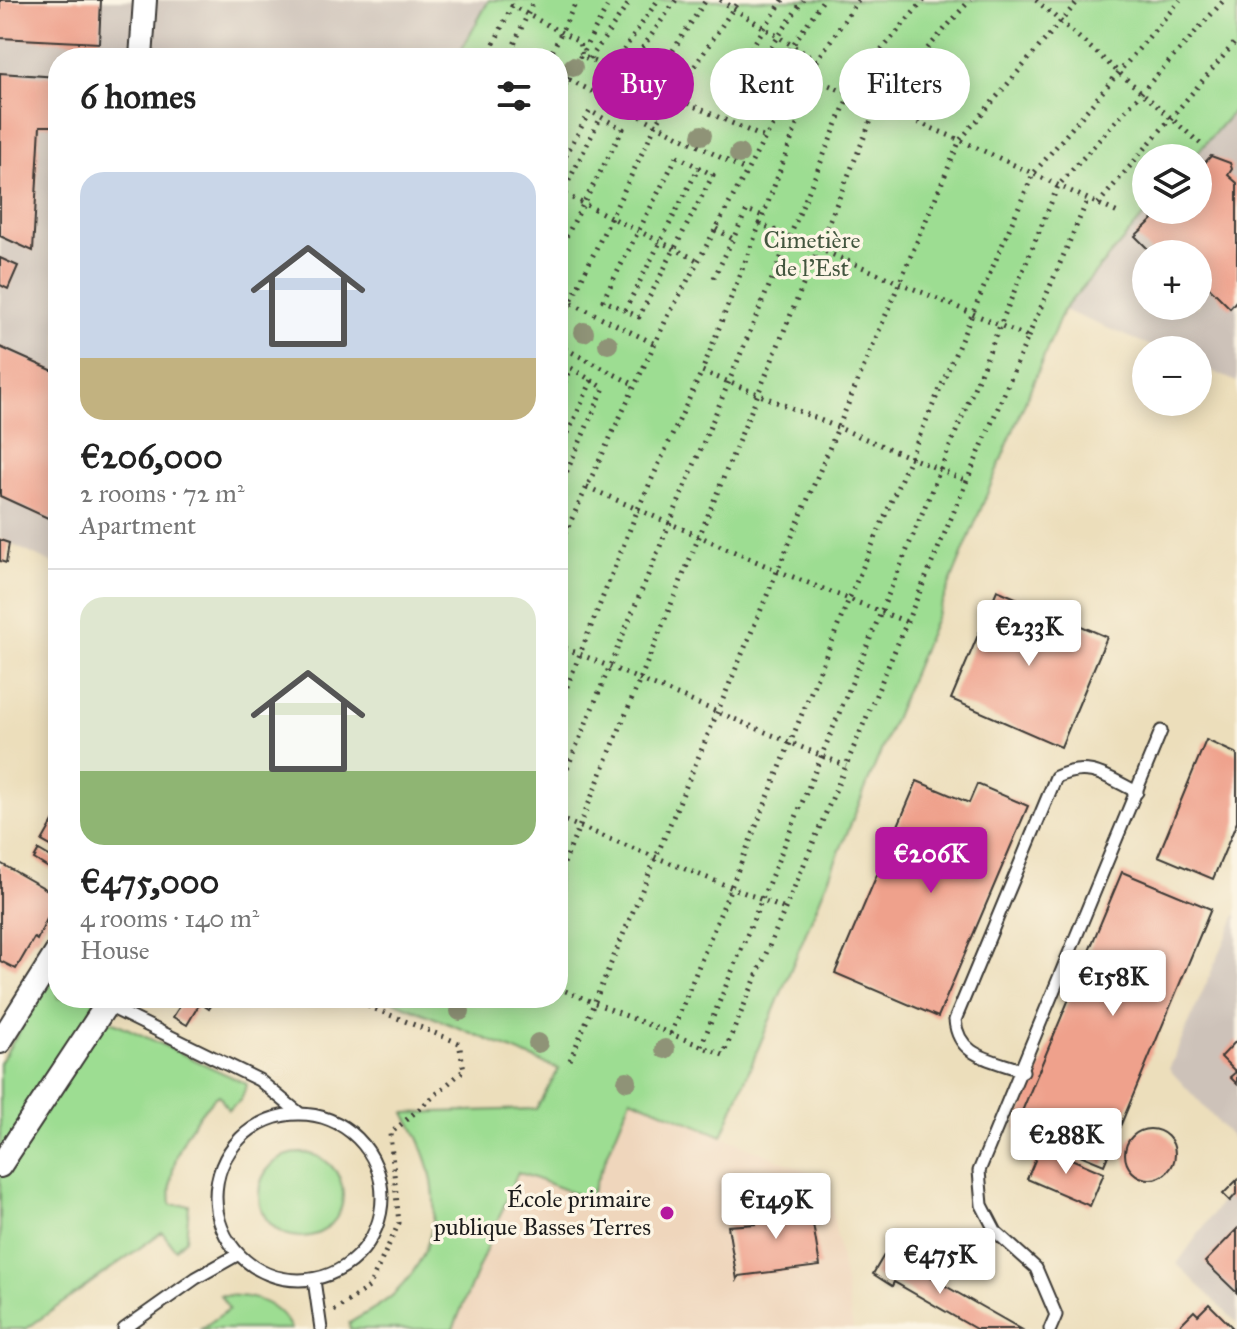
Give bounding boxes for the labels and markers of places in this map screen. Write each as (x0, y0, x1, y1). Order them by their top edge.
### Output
pin: €233K (973, 600, 1085, 668)
pin: €206K (875, 827, 987, 895)
pin: €158K (1057, 950, 1169, 1018)
pin: €288K (1010, 1108, 1122, 1176)
pin: €149K (720, 1173, 832, 1241)
place label: École primaire publique Basses Terres (433, 1184, 651, 1242)
marker: École primaire publique Basses Terres (658, 1204, 676, 1222)
pin: €475K (884, 1228, 996, 1296)

